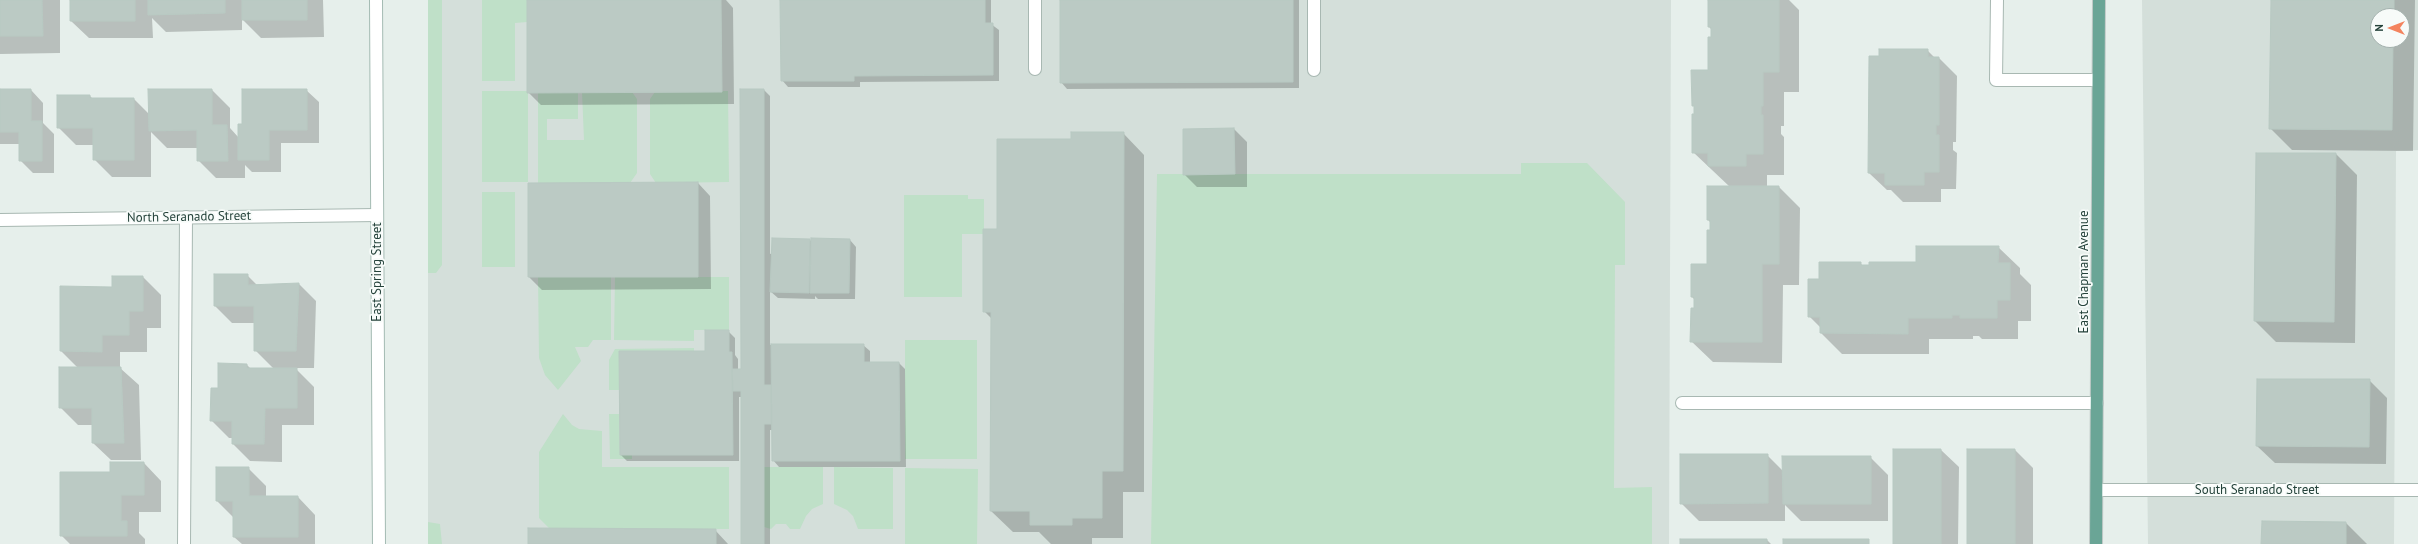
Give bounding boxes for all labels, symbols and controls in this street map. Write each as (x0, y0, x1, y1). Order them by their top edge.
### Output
north arrow (2370, 8, 2410, 48)
text: N (2372, 24, 2386, 32)
street label: North Seranado Street (127, 208, 251, 226)
street label: East Chapman Avenue (2076, 211, 2092, 333)
street label: East Spring Street (369, 222, 385, 322)
street label: South Seranado Street (2195, 482, 2319, 498)

